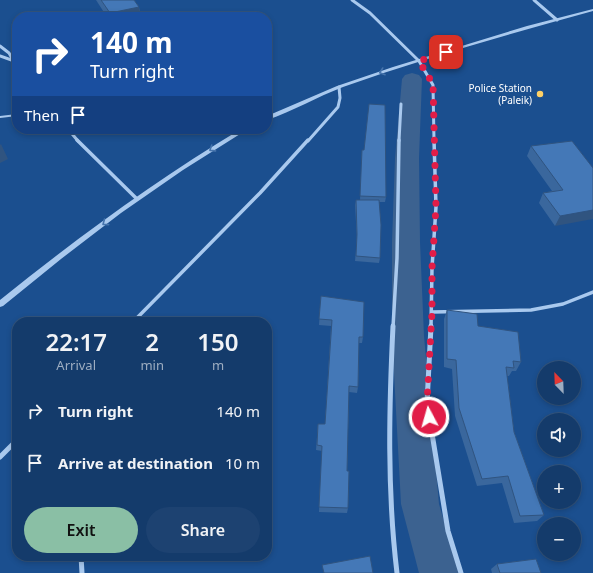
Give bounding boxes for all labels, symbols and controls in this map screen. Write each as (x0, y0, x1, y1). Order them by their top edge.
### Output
text: 140 m (90, 23, 173, 61)
icon: right (24, 28, 76, 80)
pin (429, 35, 463, 69)
icon: arrive (435, 41, 457, 63)
text: Turn right (90, 59, 174, 83)
one-way arrow (378, 68, 385, 76)
place label: Police Station (Paleik) (469, 81, 532, 107)
marker: Police Station (Paleik) (535, 89, 545, 99)
icon: arrive (67, 104, 89, 126)
text: Then (24, 105, 59, 125)
one-way arrow (209, 145, 216, 152)
one-way arrow (102, 218, 109, 225)
text: 22:17 (45, 325, 107, 358)
text: 2 (145, 325, 159, 358)
text: 150 (197, 325, 239, 358)
text: Arrival (56, 356, 96, 374)
text: min (140, 356, 164, 374)
text: m (212, 356, 224, 374)
north arrow (537, 361, 581, 405)
map controls (537, 361, 581, 561)
position arrow (408, 396, 450, 438)
icon: right (24, 400, 46, 422)
text: Turn right (58, 401, 133, 421)
text: 140 m (216, 401, 260, 421)
button: sound (537, 413, 581, 457)
icon: arrive (24, 452, 46, 474)
text: Arrive at destination (58, 453, 213, 473)
text: 10 m (225, 453, 260, 473)
button: + (537, 465, 581, 509)
button: Exit (24, 507, 138, 553)
button: Share (146, 507, 260, 553)
button: − (537, 517, 581, 561)

